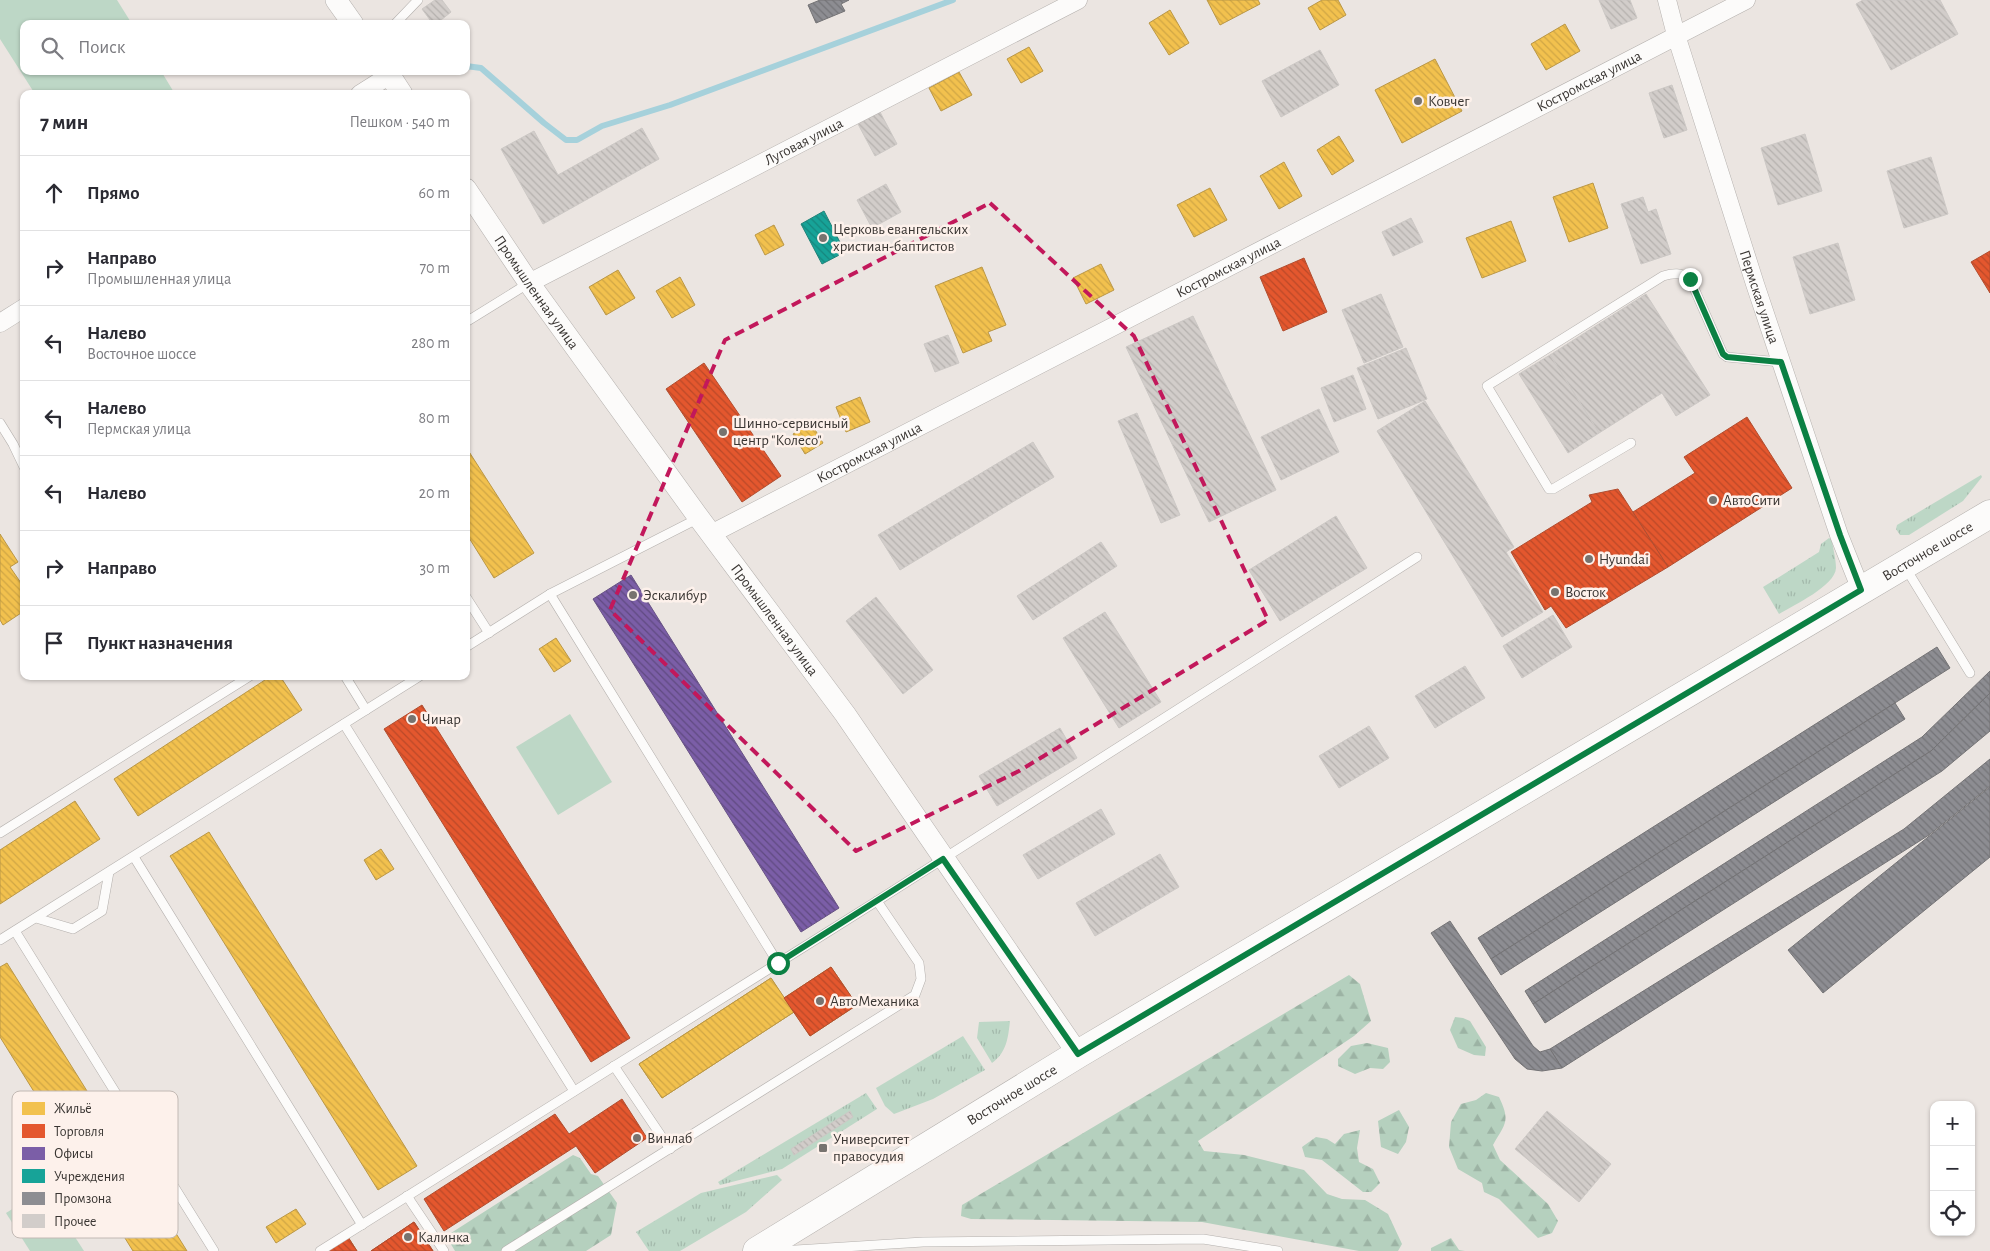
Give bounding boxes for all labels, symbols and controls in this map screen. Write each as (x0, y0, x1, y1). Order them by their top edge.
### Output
search box (20, 20, 470, 75)
icon: search (38, 34, 66, 62)
text: Поиск (78, 38, 125, 57)
street label: Костромская улица (1534, 48, 1644, 114)
place label: Ковчег (1428, 94, 1470, 109)
marker: Ковчег (1412, 95, 1424, 107)
text: 7 мин (40, 112, 88, 133)
text: Пешком · 540 m (349, 114, 450, 130)
street label: Луговая улица (762, 115, 845, 168)
icon: ahead (40, 179, 68, 207)
text: Прямо (87, 184, 140, 203)
text: 60 m (419, 185, 450, 201)
place label: Церковь евангельских христиан-баптистов (833, 222, 968, 254)
street label: Промышленная улица (492, 232, 582, 352)
marker: Церковь евангельских христиан-баптистов (817, 232, 829, 244)
street label: Костромская улица (1173, 234, 1283, 300)
street label: Пермская улица (1737, 248, 1782, 346)
text: Направо (87, 249, 157, 268)
icon: right (40, 254, 68, 282)
text: 70 m (419, 260, 450, 276)
route end (1679, 268, 1702, 291)
text: Промышленная улица (87, 271, 231, 287)
text: Налево (87, 324, 146, 343)
icon: left (40, 329, 68, 357)
text: 280 m (411, 335, 450, 351)
text: Восточное шоссе (87, 346, 196, 362)
text: Налево (87, 399, 146, 418)
icon: left (40, 404, 68, 432)
text: 80 m (419, 410, 450, 426)
place label: Шинно-сервисный центр "Колесо" (733, 416, 848, 448)
street label: Костромская улица (814, 419, 924, 486)
text: Пермская улица (87, 421, 191, 437)
marker: Шинно-сервисный центр "Колесо" (717, 426, 729, 438)
icon: left (40, 479, 68, 507)
text: Налево (87, 484, 146, 503)
text: 20 m (419, 485, 450, 501)
place label: АвтоСити (1723, 493, 1780, 508)
marker: АвтоСити (1707, 494, 1719, 506)
street label: Восточное шоссе (1880, 518, 1976, 584)
place label: Hyundai (1599, 552, 1649, 567)
marker: Hyundai (1583, 553, 1595, 565)
icon: right (40, 554, 68, 582)
text: Направо (87, 559, 157, 578)
text: 30 m (420, 560, 450, 576)
street label: Промышленная улица (728, 561, 821, 679)
place label: Восток (1565, 585, 1606, 600)
marker: Восток (1549, 586, 1561, 598)
place label: Эскалибур (643, 588, 707, 603)
marker: Эскалибур (627, 589, 639, 601)
icon: arrive (40, 629, 68, 657)
text: Пункт назначения (87, 634, 233, 653)
place label: Чинар (422, 712, 461, 727)
marker: Чинар (406, 713, 418, 725)
route start (767, 952, 790, 975)
place label: АвтоМеханика (830, 994, 919, 1009)
marker: АвтоМеханика (814, 995, 826, 1007)
street label: Восточное шоссе (964, 1061, 1060, 1128)
legend (12, 1091, 178, 1238)
map controls (1930, 1101, 1975, 1236)
button: + (1930, 1101, 1975, 1146)
text: Жильё (54, 1102, 92, 1116)
text: Торговля (54, 1125, 104, 1139)
place label: Винлаб (647, 1131, 692, 1146)
marker: Винлаб (631, 1132, 643, 1144)
place label: Университет правосудия (833, 1132, 910, 1164)
marker: Университет правосудия (817, 1142, 829, 1154)
button: − (1930, 1146, 1975, 1191)
text: Офисы (54, 1147, 93, 1161)
text: Учреждения (54, 1170, 125, 1184)
button: locate (1930, 1191, 1975, 1236)
text: Промзона (54, 1192, 112, 1206)
text: Прочее (54, 1215, 97, 1229)
place label: Калинка (418, 1230, 470, 1245)
marker: Калинка (402, 1231, 414, 1243)

